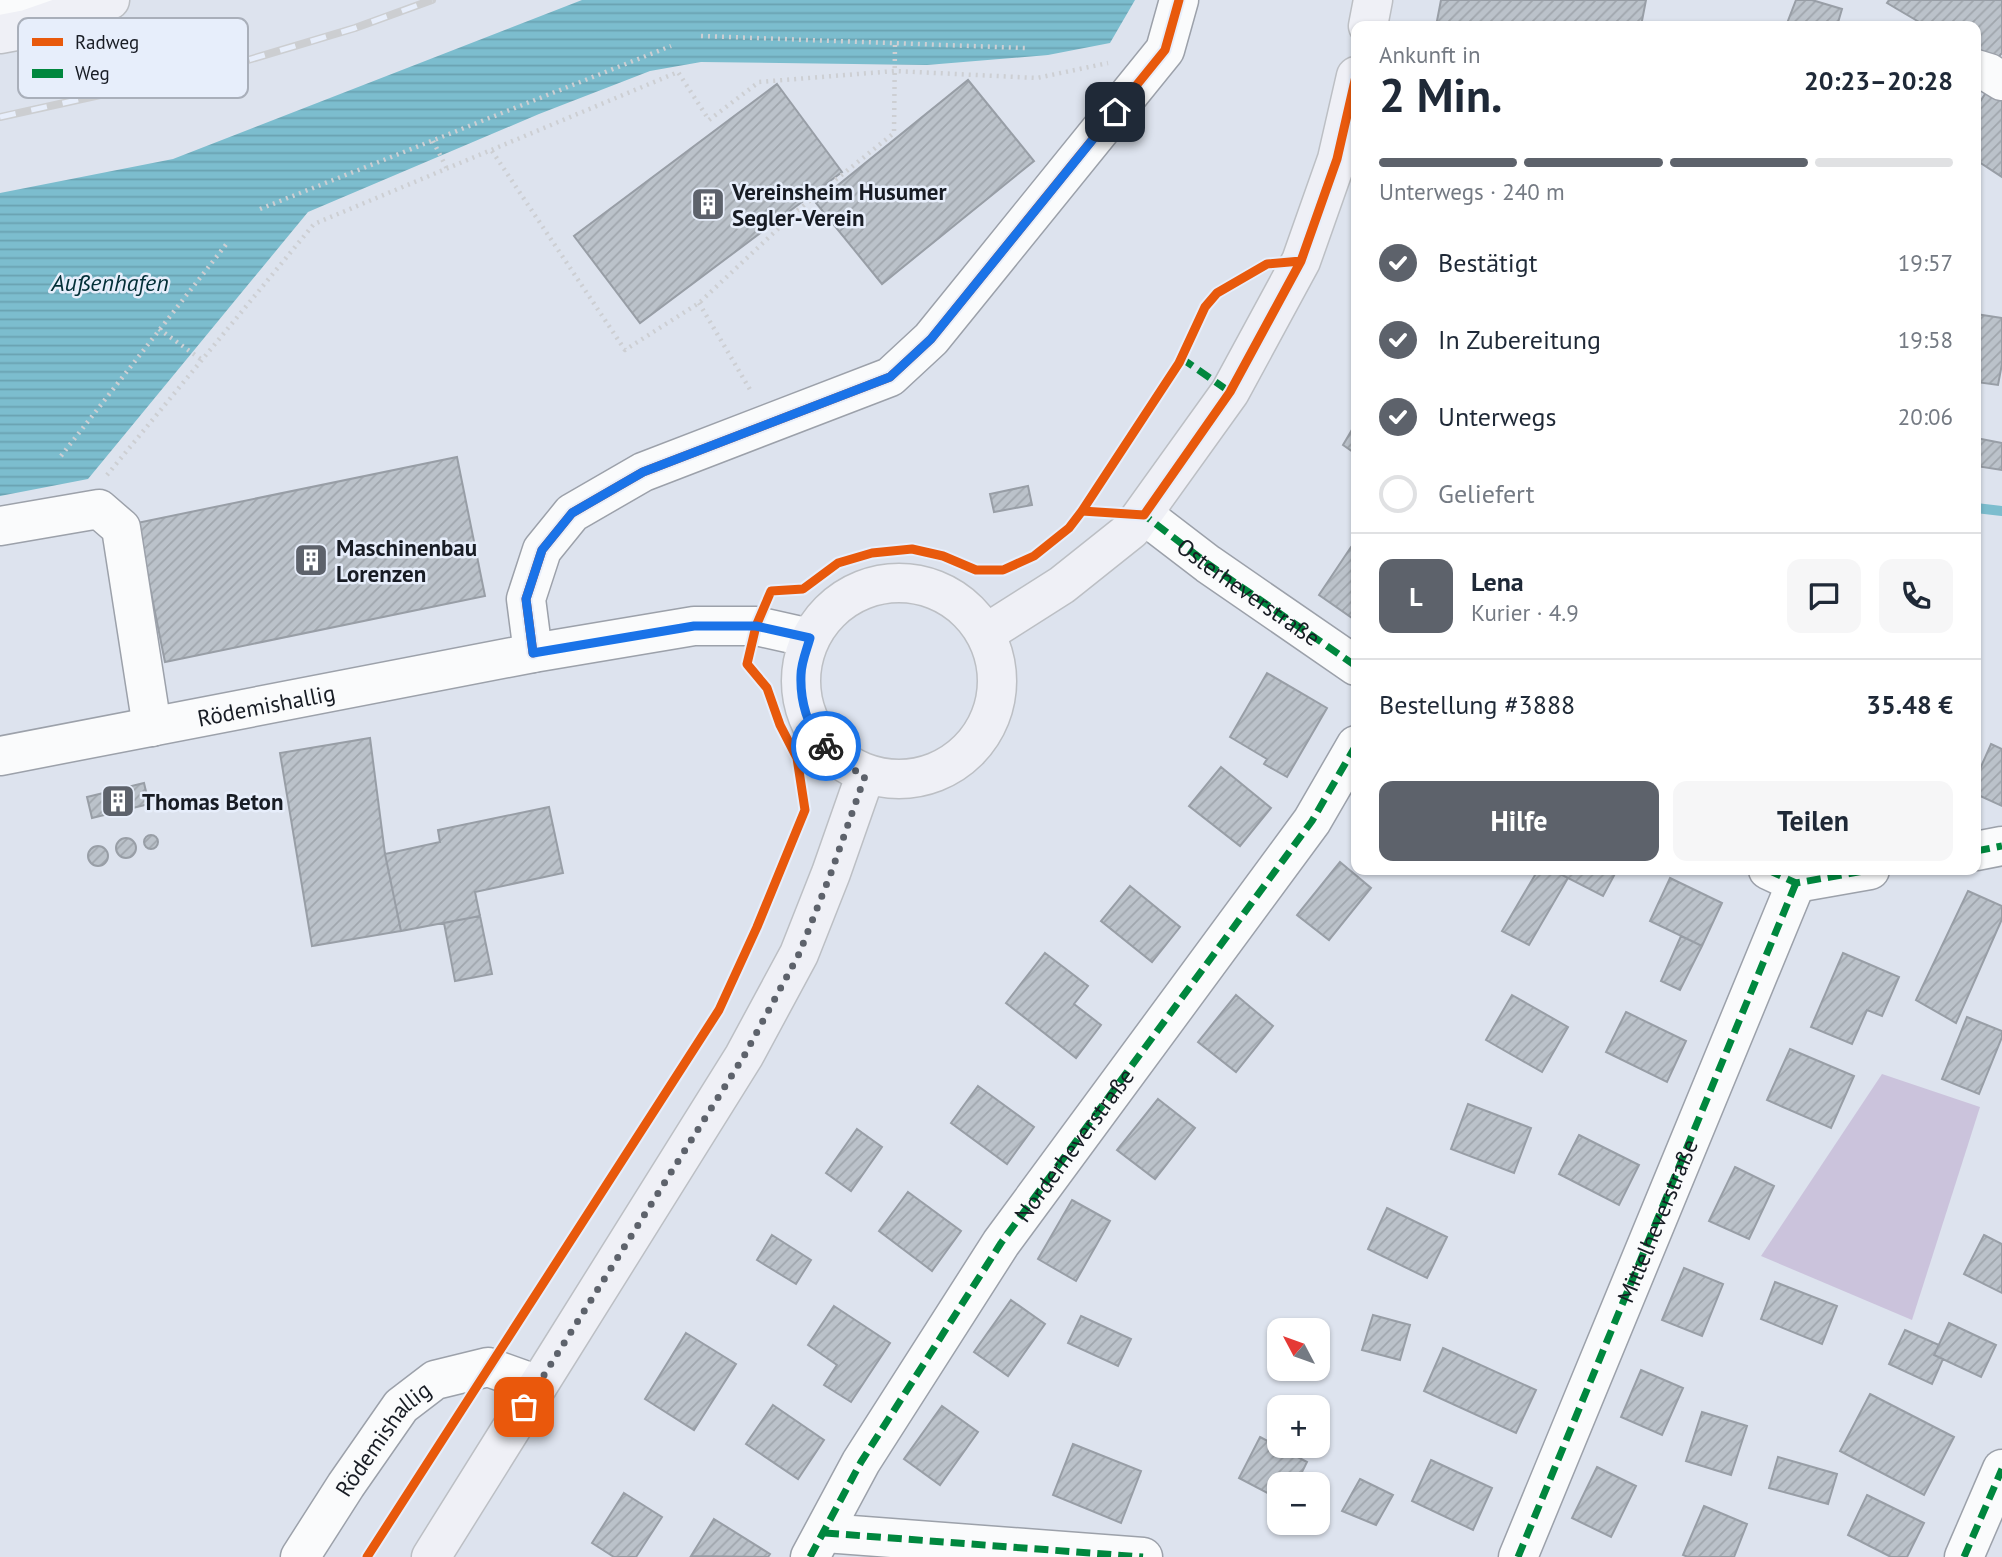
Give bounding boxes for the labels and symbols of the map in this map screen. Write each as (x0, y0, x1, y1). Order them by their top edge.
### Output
legend (18, 18, 248, 98)
text: Radweg (75, 30, 139, 54)
text: Weg (75, 61, 110, 85)
pin (1085, 82, 1145, 142)
place label: Vereinsheim Husumer Segler-Verein (731, 177, 947, 232)
building icon: Vereinsheim Husumer Segler-Verein (689, 185, 727, 223)
water label: Außenhafen (50, 267, 169, 298)
street label: Osterheverstraße (1171, 531, 1326, 652)
place label: Maschinenbau Lorenzen (336, 533, 477, 588)
building icon: Maschinenbau Lorenzen (292, 541, 330, 579)
street label: Rödemishallig (195, 677, 337, 732)
courier (791, 711, 861, 781)
building icon: Thomas Beton (99, 782, 137, 820)
place label: Thomas Beton (142, 787, 283, 816)
street label: Norderheverstraße (1007, 1062, 1140, 1227)
street label: Mittelheverstraße (1610, 1134, 1703, 1307)
north arrow (1267, 1318, 1330, 1381)
street label: Rödemishallig (328, 1374, 436, 1501)
pin (494, 1377, 554, 1437)

